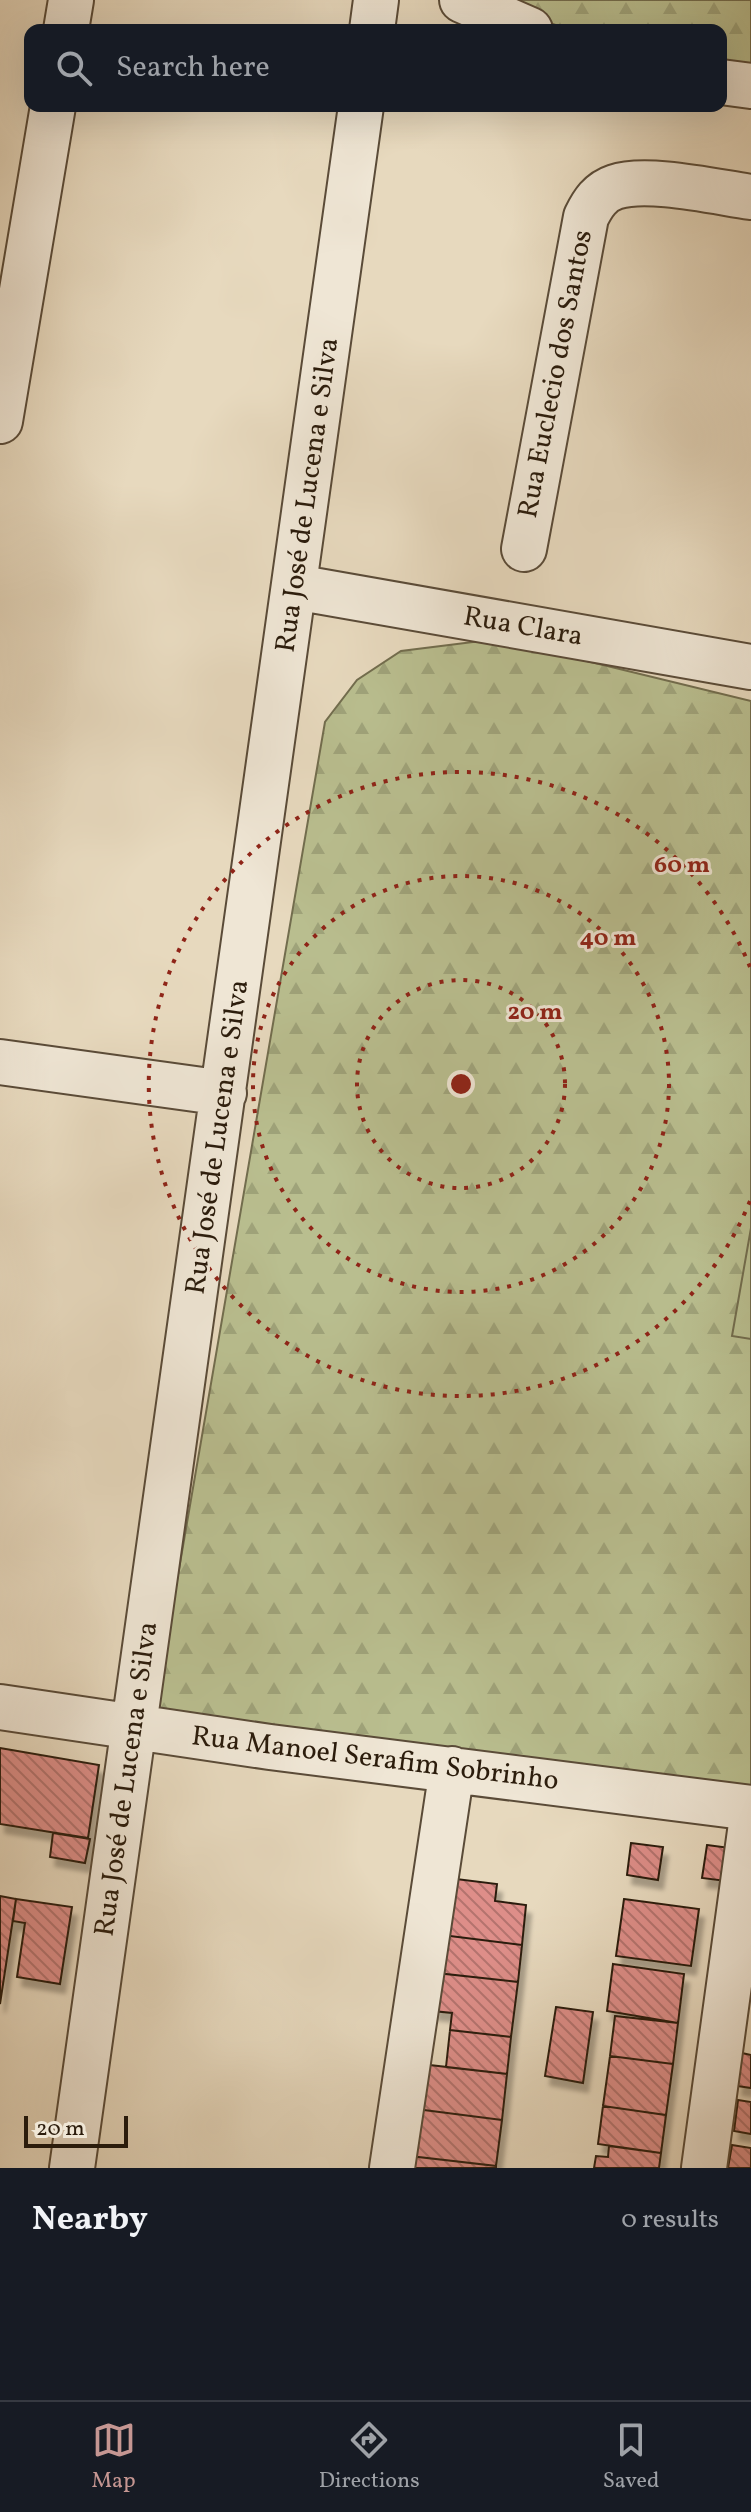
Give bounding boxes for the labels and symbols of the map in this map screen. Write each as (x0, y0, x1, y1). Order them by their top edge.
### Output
street label: Rua Euclecio dos Santos (509, 227, 603, 521)
street label: Rua José de Lucena e Silva (267, 335, 349, 655)
street label: Rua Clara (460, 597, 586, 657)
text: 60 m (654, 849, 710, 883)
text: 40 m (580, 922, 636, 956)
street label: Rua José de Lucena e Silva (177, 977, 259, 1297)
text: 20 m (507, 996, 563, 1030)
centre of rings (447, 1070, 475, 1098)
street label: Rua José de Lucena e Silva (86, 1619, 168, 1939)
street label: Rua Manoel Serafim Sobrinho (189, 1717, 561, 1801)
scale bar (24, 2112, 128, 2148)

